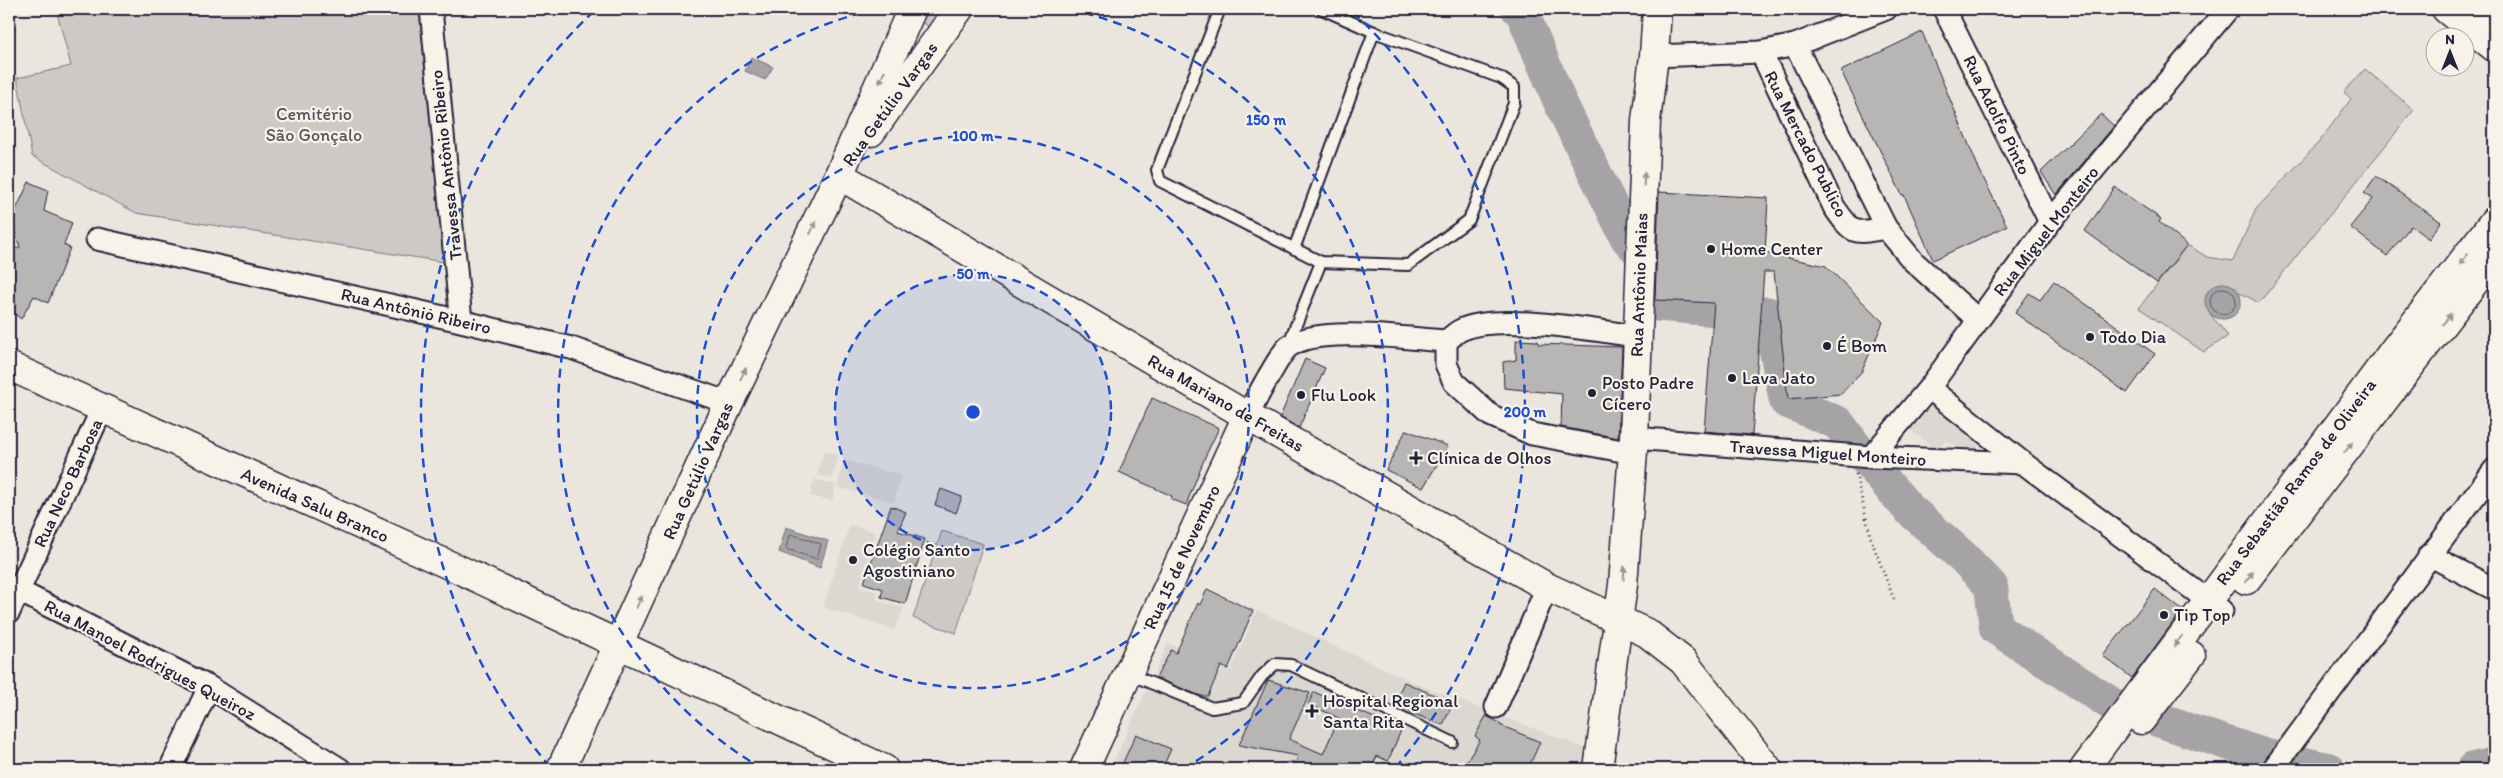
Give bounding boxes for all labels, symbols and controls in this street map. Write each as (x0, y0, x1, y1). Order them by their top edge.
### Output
north arrow (2426, 28, 2476, 78)
text: N (2445, 31, 2455, 48)
street label: Rua Getúlio Vargas (838, 38, 942, 170)
street label: Rua Adolfo Pinto (1959, 52, 2035, 178)
street label: Rua Mercado Publico (1760, 67, 1852, 221)
street label: Travessa Antônio Ribeiro (425, 69, 467, 261)
one-way arrow (878, 70, 886, 84)
park label: Cemitério São Gonçalo (266, 103, 362, 146)
text: 150 m (1246, 111, 1286, 129)
text: 100 m (952, 127, 994, 145)
street label: Rua Miguel Monteiro (1988, 162, 2104, 300)
one-way arrow (1640, 170, 1648, 186)
street label: Rua Antônio Maias (1625, 212, 1653, 358)
one-way arrow (810, 221, 818, 235)
place label: Home Center (1721, 238, 1824, 260)
marker: Home Center (1705, 243, 1717, 255)
one-way arrow (2459, 252, 2470, 265)
text: 50 m (956, 265, 990, 283)
street label: Rua Antônio Ribeiro (339, 283, 493, 339)
one-way arrow (2441, 313, 2452, 326)
place label: Todo Dia (2100, 326, 2167, 348)
marker: Todo Dia (2084, 331, 2096, 343)
place label: É Bom (1837, 335, 1887, 357)
marker: É Bom (1821, 340, 1833, 352)
street label: Rua Mariano de Freitas (1144, 349, 1308, 457)
one-way arrow (739, 367, 747, 381)
place label: Lava Jato (1742, 367, 1815, 389)
place label: Posto Padre Cícero (1602, 372, 1694, 415)
marker: Lava Jato (1726, 372, 1738, 384)
street label: Rua Sebastião Ramos de Oliveira (2211, 374, 2381, 590)
place label: Flu Look (1311, 384, 1376, 406)
marker: Posto Padre Cícero (1586, 387, 1598, 399)
marker: Flu Look (1295, 389, 1307, 401)
street label: Rua Getúlio Vargas (658, 399, 738, 543)
centre of rings (964, 403, 982, 421)
text: 200 m (1504, 403, 1547, 421)
street label: Rua Neco Barbosa (29, 415, 108, 551)
street label: Travessa Miguel Monteiro (1729, 435, 1927, 471)
one-way arrow (2342, 442, 2353, 455)
place label: Clínica de Olhos (1427, 447, 1551, 469)
marker: Clínica de Olhos (1409, 451, 1423, 465)
street label: Avenida Salu Branco (238, 463, 392, 547)
street label: Rua 15 de Novembro (1139, 481, 1225, 633)
place label: Colégio Santo Agostiniano (863, 539, 970, 582)
marker: Colégio Santo Agostiniano (847, 554, 859, 566)
one-way arrow (1620, 565, 1628, 581)
one-way arrow (2243, 571, 2254, 584)
street label: Rua Manoel Rodrigues Queiroz (40, 595, 260, 725)
one-way arrow (635, 595, 643, 609)
place label: Tip Top (2174, 604, 2231, 626)
marker: Tip Top (2158, 609, 2170, 621)
one-way arrow (2173, 634, 2183, 648)
place label: Hospital Regional Santa Rita (1323, 690, 1458, 733)
marker: Hospital Regional Santa Rita (1305, 704, 1319, 718)

